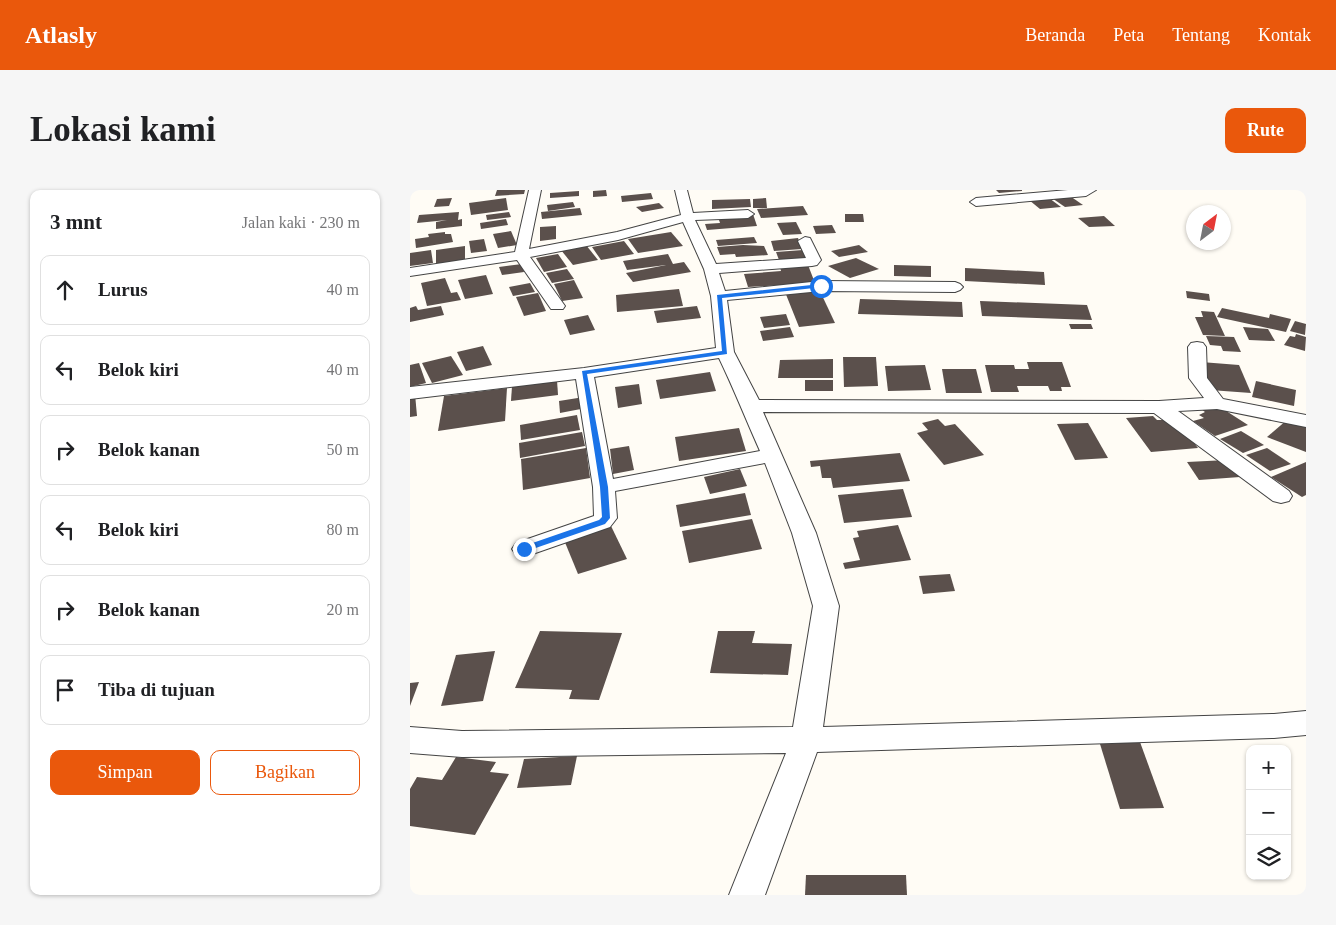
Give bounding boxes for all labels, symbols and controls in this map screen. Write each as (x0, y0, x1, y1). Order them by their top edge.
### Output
text: Atlasly (25, 22, 97, 48)
text: Beranda (1025, 25, 1085, 45)
text: Peta (1113, 25, 1144, 45)
text: Tentang (1172, 25, 1230, 45)
text: Kontak (1258, 25, 1311, 45)
button: Rute (1225, 108, 1306, 153)
text: Lokasi kami (30, 110, 216, 149)
north arrow (1186, 205, 1231, 250)
text: 3 mnt (50, 210, 102, 234)
text: Jalan kaki · 230 m (242, 214, 360, 231)
route start (810, 275, 833, 298)
icon: ahead (51, 276, 79, 304)
text: Lurus (98, 279, 148, 300)
text: 40 m (327, 281, 359, 298)
icon: left (51, 356, 79, 384)
text: Belok kiri (98, 359, 179, 380)
text: 40 m (327, 361, 359, 378)
icon: right (51, 436, 79, 464)
text: Belok kanan (98, 439, 200, 460)
text: 50 m (327, 441, 359, 458)
icon: left (51, 516, 79, 544)
text: Belok kiri (98, 519, 179, 540)
text: 80 m (327, 521, 359, 538)
route end (513, 538, 536, 561)
icon: right (51, 596, 79, 624)
text: Belok kanan (98, 599, 200, 620)
text: 20 m (327, 601, 359, 618)
icon: arrive (51, 676, 79, 704)
text: Tiba di tujuan (98, 679, 215, 700)
map controls (1246, 745, 1291, 880)
button: + (1246, 745, 1291, 790)
button: Simpan (50, 750, 200, 795)
button: Bagikan (210, 750, 360, 795)
button: − (1246, 790, 1291, 835)
button: layers (1246, 835, 1291, 880)

